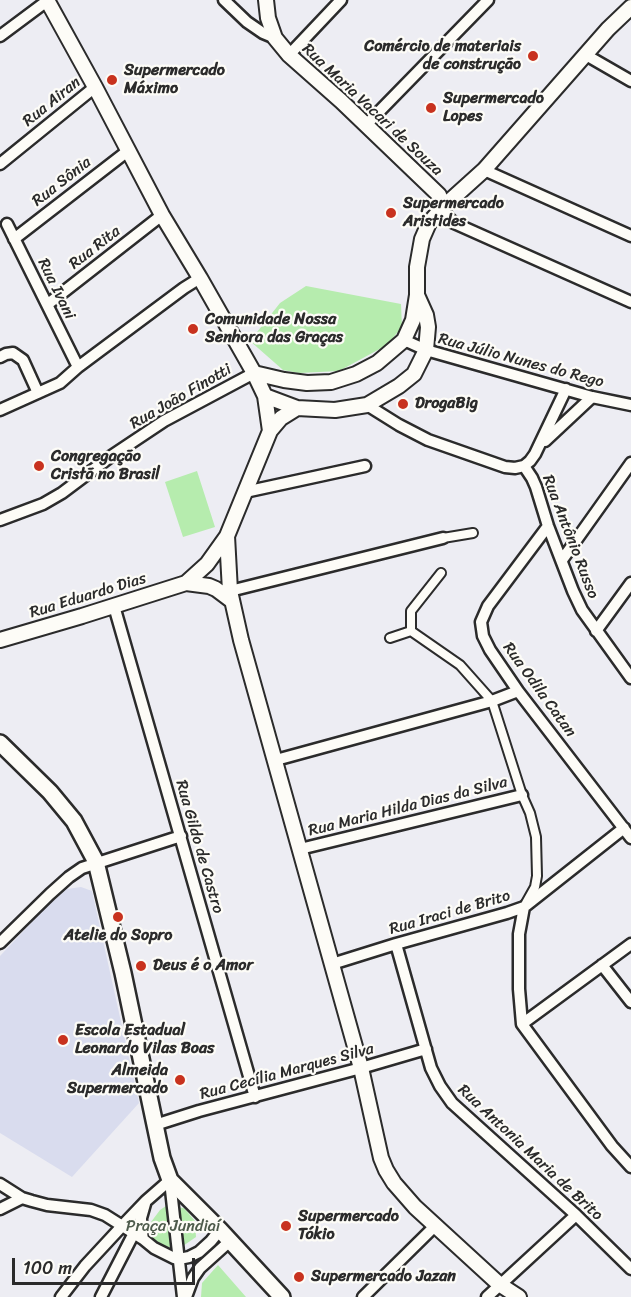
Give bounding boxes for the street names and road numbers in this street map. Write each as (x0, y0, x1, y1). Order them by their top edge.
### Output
street label: Rua Maria Vacari de Souza (298, 40, 446, 180)
street label: Rua Airan (19, 73, 85, 131)
street label: Rua Sônia (29, 153, 95, 211)
street label: Rua Rita (66, 222, 124, 274)
street label: Rua Ivani (33, 255, 79, 323)
street label: Rua Júlio Nunes do Rego (436, 330, 606, 392)
street label: Rua João Finotti (127, 360, 235, 434)
street label: Rua Antônio Russo (538, 472, 602, 602)
street label: Rua Eduardo Dias (27, 569, 149, 623)
street label: Rua Odila Catan (498, 639, 580, 741)
street label: Rua Maria Hilda Dias da Silva (307, 773, 509, 841)
street label: Rua Gildo de Castro (171, 778, 227, 916)
street label: Rua Iraci de Brito (387, 887, 513, 939)
street label: Rua Cecília Marques Silva (198, 1040, 376, 1104)
street label: Rua Antonia Maria de Brito (454, 1081, 606, 1225)

